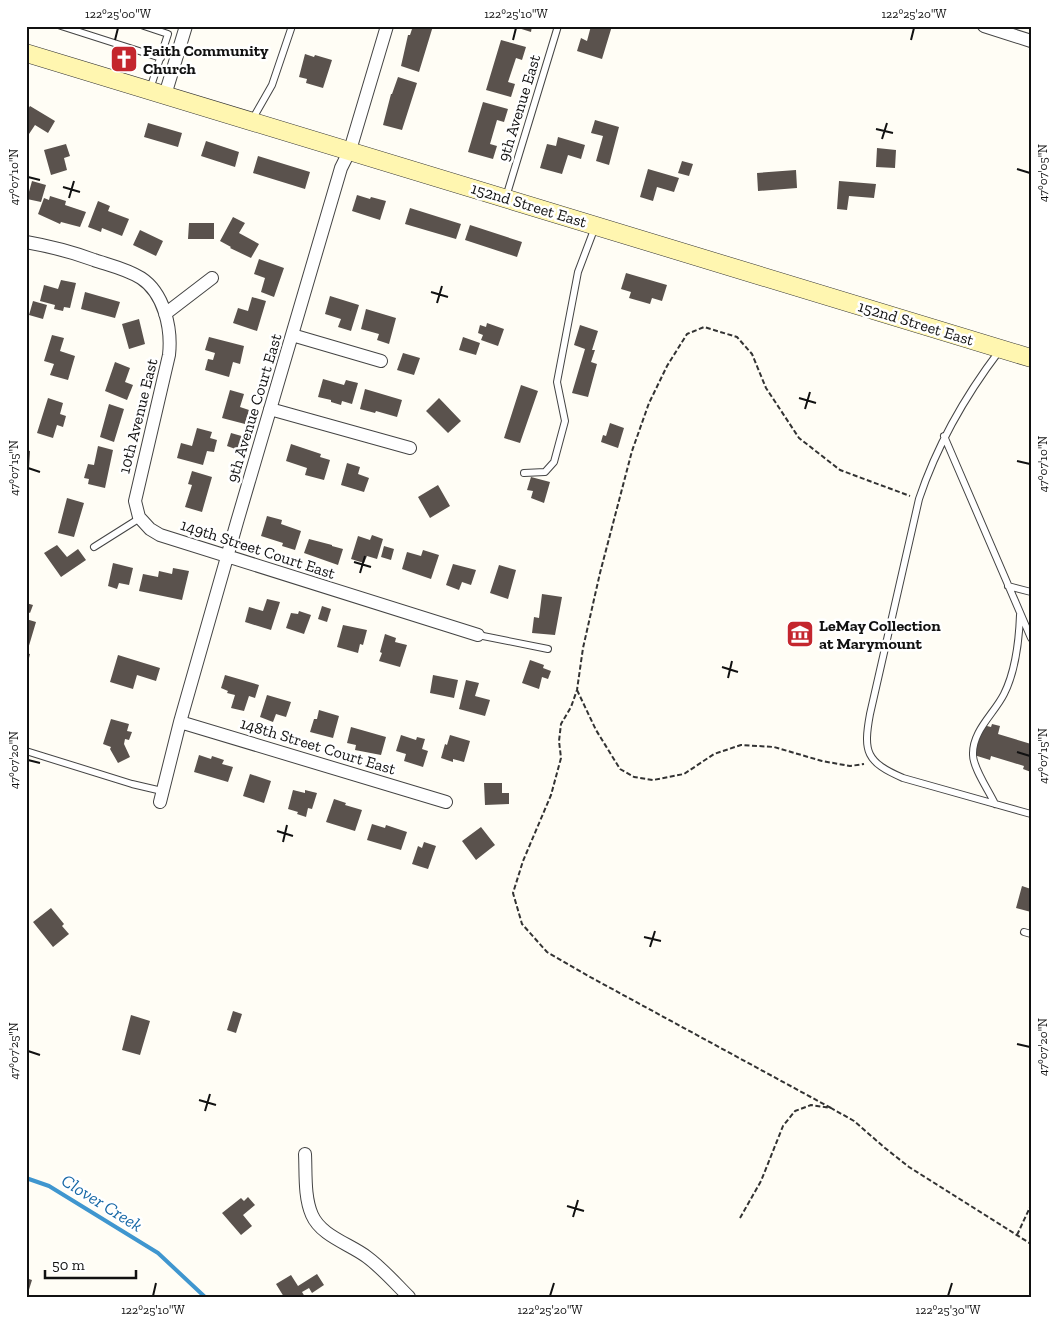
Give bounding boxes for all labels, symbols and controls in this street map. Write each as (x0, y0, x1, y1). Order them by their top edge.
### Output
text: 122°25'00"W (85, 7, 152, 21)
text: 122°25'10"W (484, 7, 549, 21)
text: 122°25'20"W (881, 7, 947, 21)
place label: Faith Community Church (143, 41, 269, 78)
church icon: Faith Community Church (109, 44, 139, 74)
street label: 9th Avenue East (494, 52, 544, 164)
text: 47°07'05"N (1036, 144, 1050, 202)
text: 47°07'10"N (7, 149, 21, 205)
street label: 152nd Street East (469, 178, 589, 232)
street label: 152nd Street East (856, 296, 976, 350)
street label: 9th Avenue Court East (222, 331, 286, 485)
street label: 10th Avenue East (115, 357, 161, 475)
text: 47°07'10"N (1036, 436, 1050, 492)
text: 47°07'15"N (7, 440, 21, 496)
street label: 149th Street Court East (178, 515, 338, 583)
place label: LeMay Collection at Marymount (819, 616, 941, 653)
museum icon: LeMay Collection at Marymount (785, 619, 815, 649)
street label: 148th Street Court East (238, 713, 398, 779)
text: 47°07'15"N (1036, 728, 1050, 784)
text: 47°07'20"N (7, 731, 21, 789)
text: 47°07'20"N (1036, 1018, 1050, 1076)
text: 47°07'25"N (7, 1022, 21, 1080)
water label: Clover Creek (57, 1169, 147, 1237)
scale bar (45, 1248, 136, 1280)
text: 50 m (52, 1256, 85, 1274)
text: 122°25'10"W (121, 1303, 186, 1317)
text: 122°25'20"W (517, 1303, 583, 1317)
text: 122°25'30"W (916, 1303, 981, 1317)

